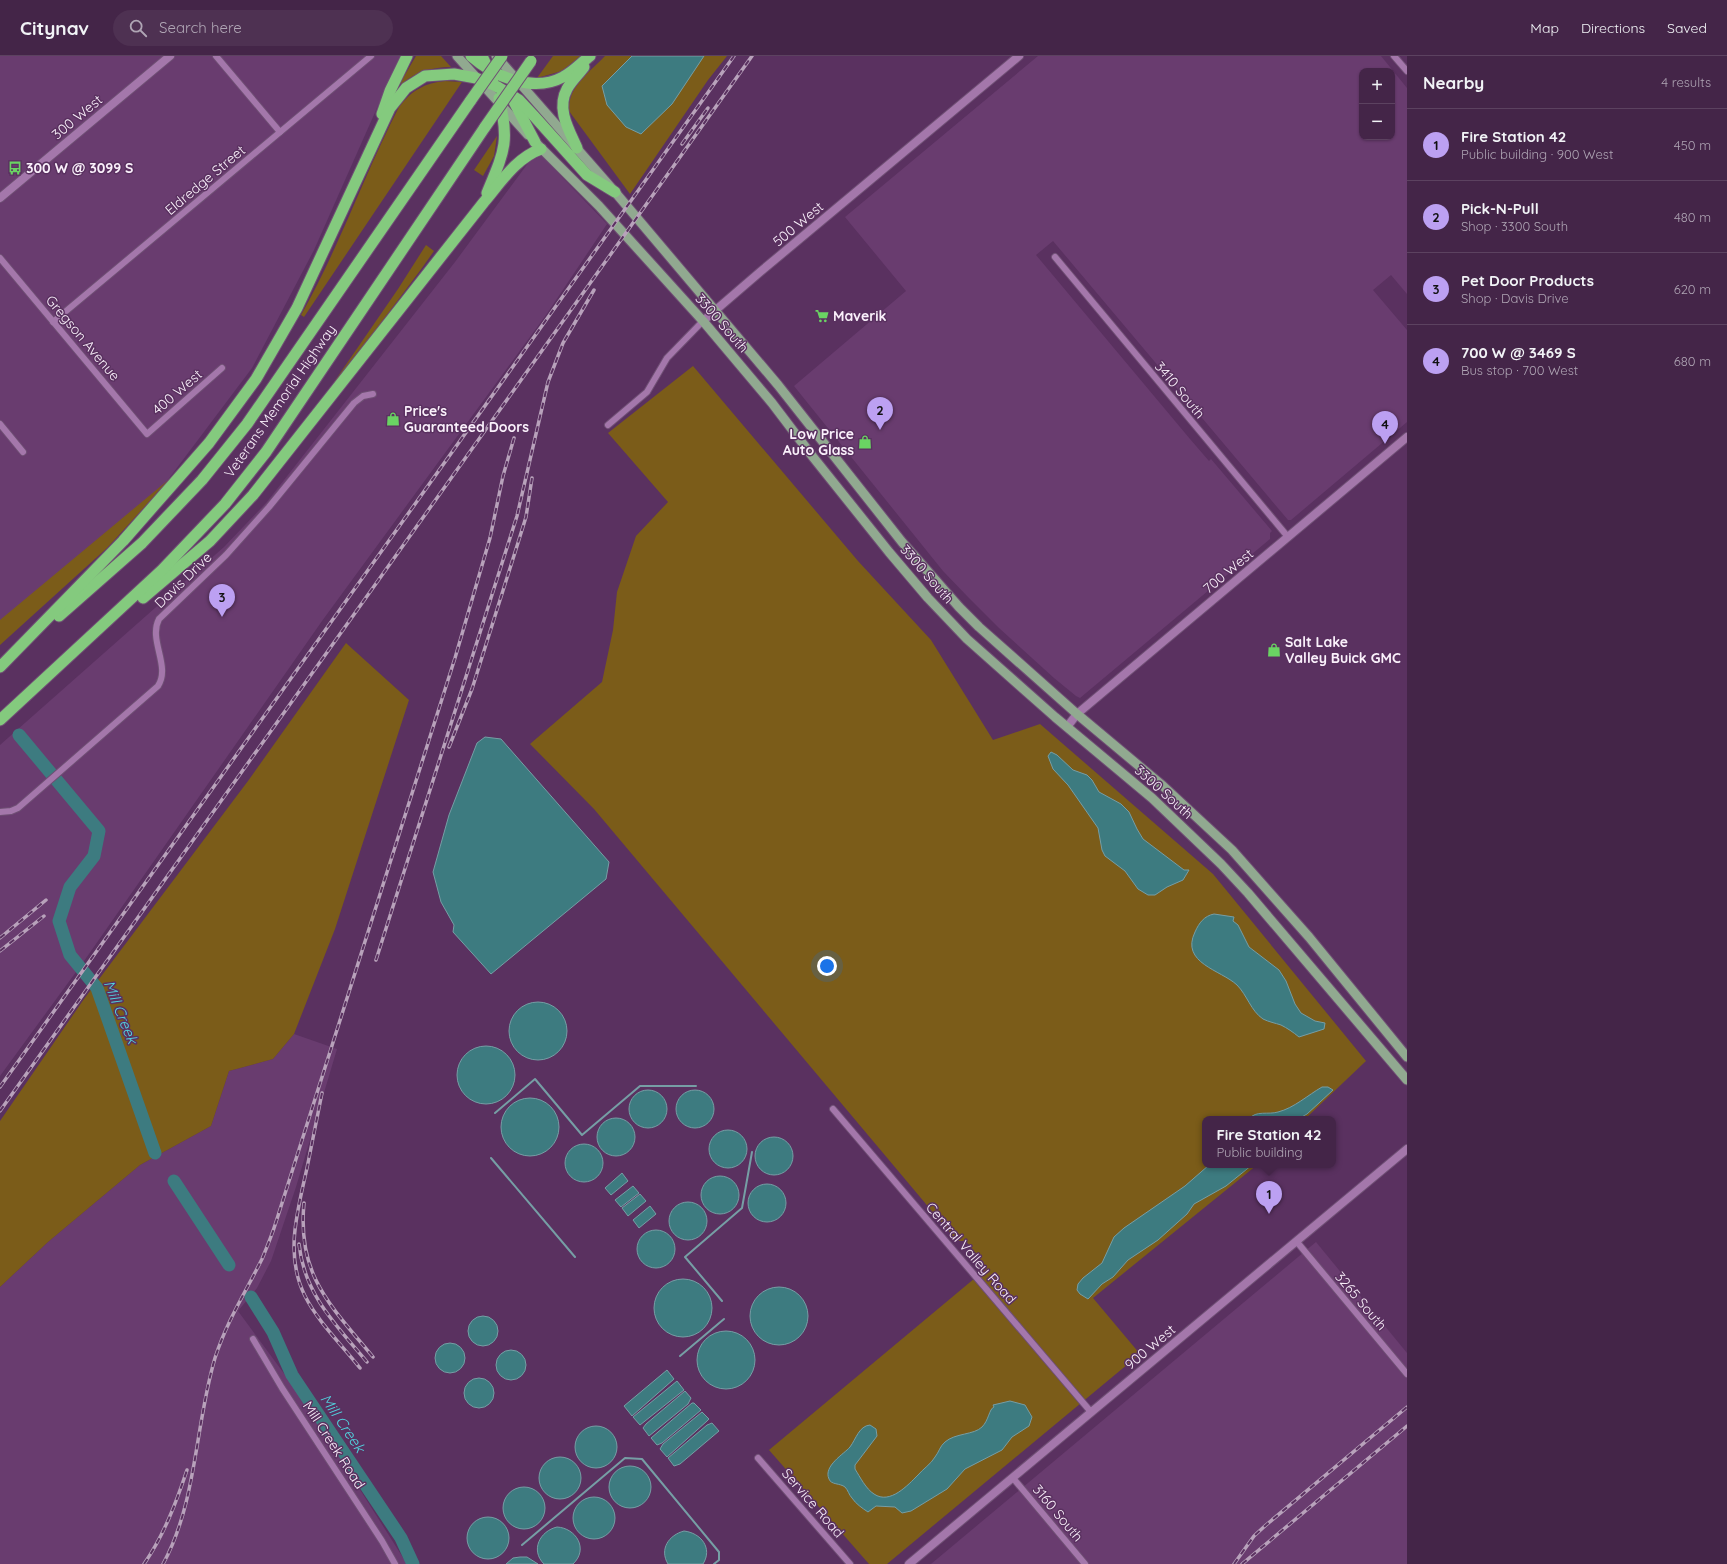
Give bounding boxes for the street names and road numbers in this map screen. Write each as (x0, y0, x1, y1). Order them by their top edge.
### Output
street label: 300 West (48, 91, 106, 143)
street label: Eldredge Street (161, 141, 249, 219)
street label: 500 West (769, 197, 827, 250)
street label: 3300 South (692, 290, 752, 356)
street label: Gregson Avenue (42, 292, 124, 384)
street label: Veterans Memorial Highway (220, 321, 340, 481)
street label: 3410 South (1151, 358, 1209, 422)
street label: 400 West (148, 365, 206, 419)
street label: 3300 South (897, 541, 957, 607)
street label: 700 West (1199, 545, 1257, 597)
street label: Davis Drive (151, 548, 216, 612)
street label: 3300 South (1131, 761, 1197, 823)
street label: Central Valley Road (922, 1198, 1020, 1308)
street label: 3265 South (1331, 1268, 1391, 1334)
street label: 900 West (1121, 1320, 1179, 1373)
street label: Mill Creek Road (299, 1398, 369, 1492)
street label: Service Road (778, 1465, 848, 1541)
street label: 3160 South (1029, 1481, 1087, 1545)

